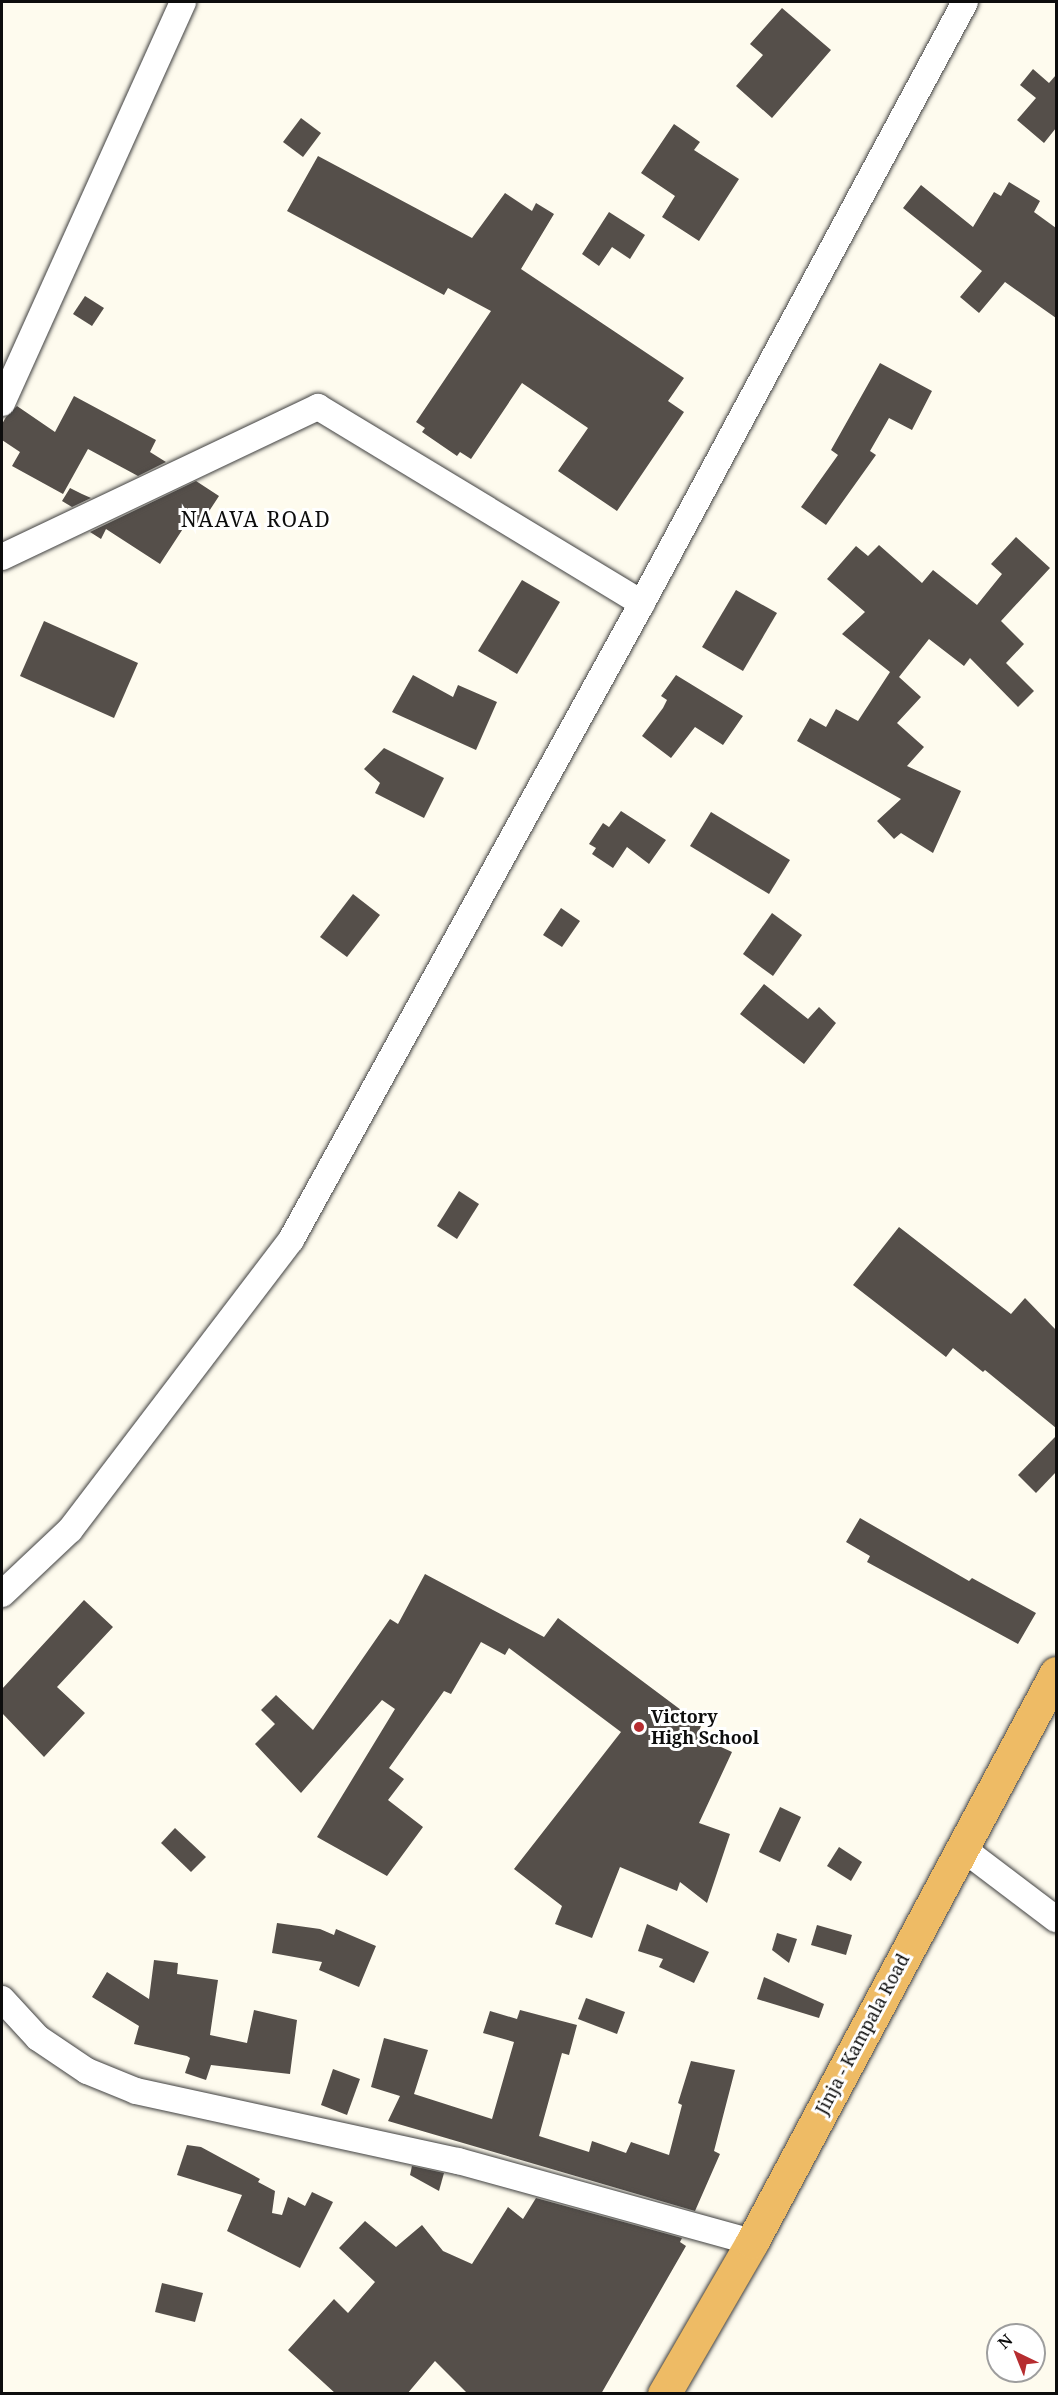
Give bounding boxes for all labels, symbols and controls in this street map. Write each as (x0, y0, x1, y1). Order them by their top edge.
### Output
district label: NAAVA ROAD (181, 506, 331, 532)
place label: Victory High School (651, 1706, 759, 1748)
marker: Victory High School (632, 1720, 646, 1734)
street label: Jinja - Kampala Road (810, 1950, 914, 2118)
north arrow (986, 2323, 1046, 2383)
text: N (993, 2329, 1017, 2354)

